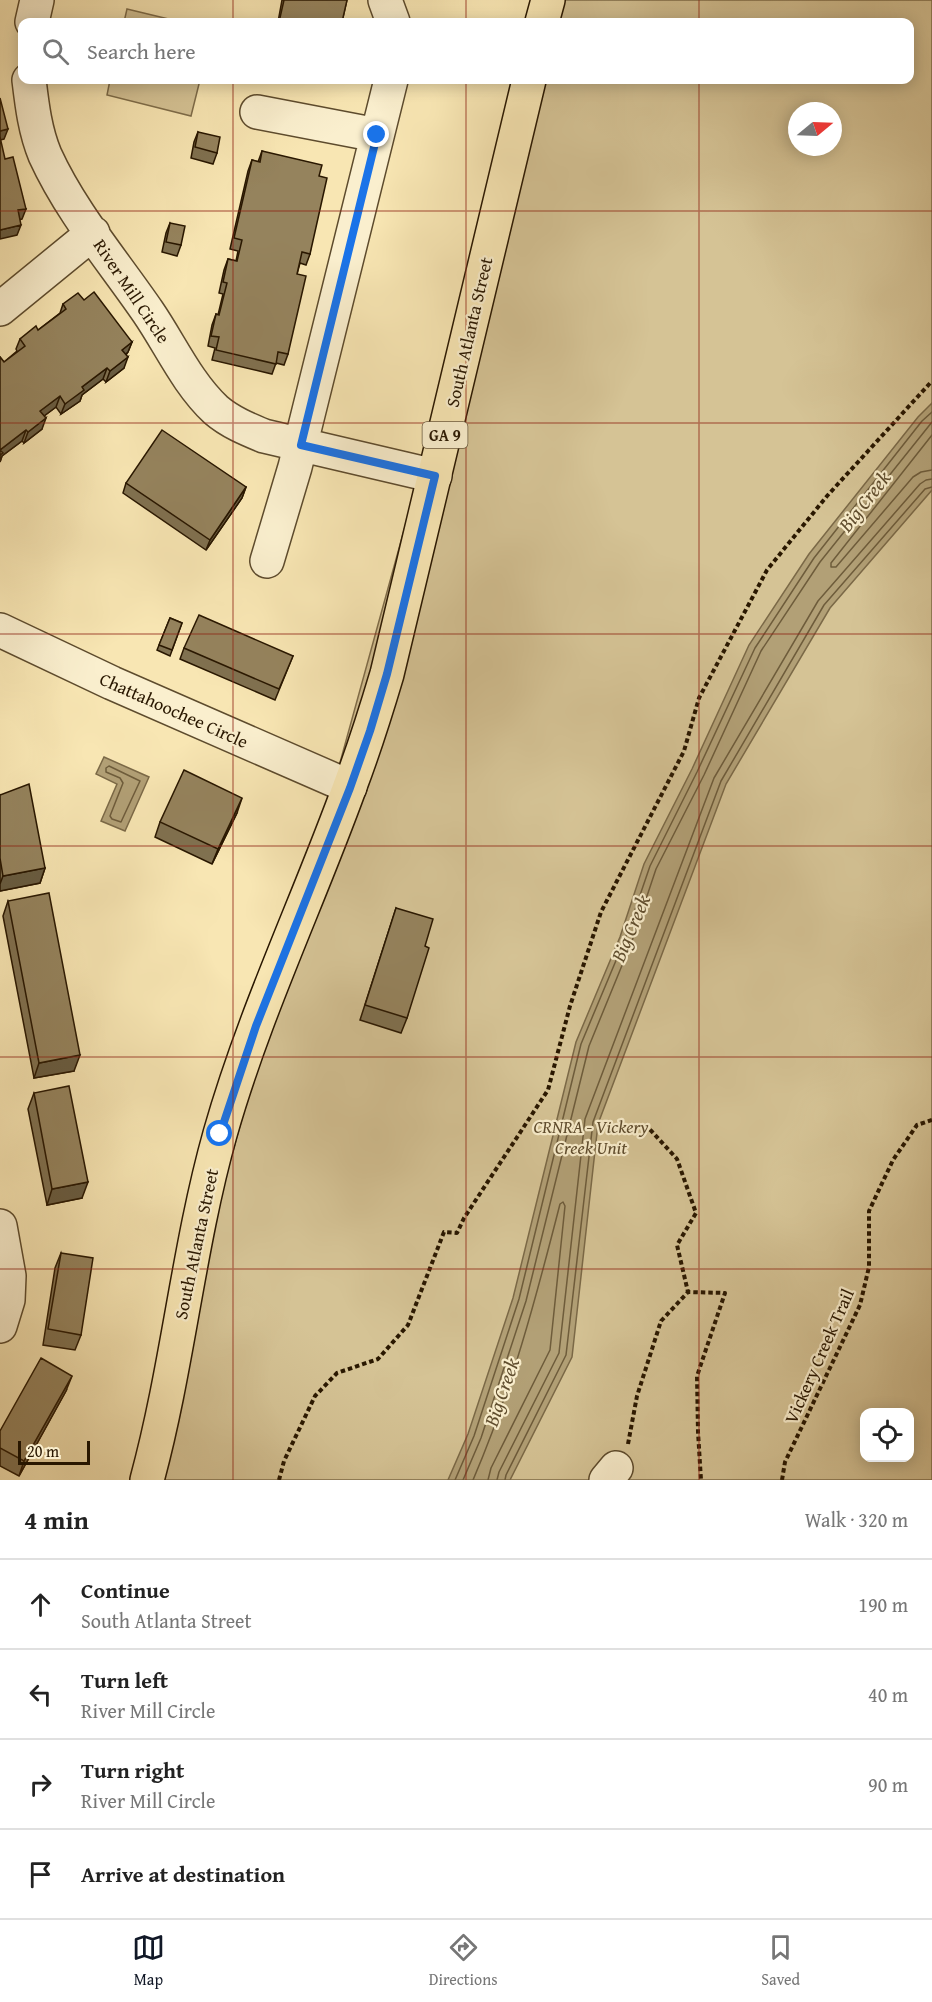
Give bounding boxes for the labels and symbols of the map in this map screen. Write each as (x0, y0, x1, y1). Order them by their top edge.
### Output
north arrow (788, 102, 842, 156)
route end (363, 121, 389, 147)
street label: River Mill Circle (87, 233, 177, 349)
street label: South Atlanta Street (439, 254, 500, 410)
road number: GA 9 (422, 422, 468, 448)
water label: Big Creek (830, 464, 898, 538)
street label: Chattahoochee Circle (95, 665, 253, 755)
water label: Big Creek (603, 889, 657, 967)
park label: CRNRA - Vickery Creek Unit (533, 1113, 649, 1161)
route start (206, 1120, 232, 1146)
street label: South Atlanta Street (167, 1166, 225, 1322)
street label: Vickery Creek Trail (777, 1284, 861, 1428)
water label: Big Creek (476, 1353, 526, 1431)
scale bar (18, 1438, 90, 1466)

